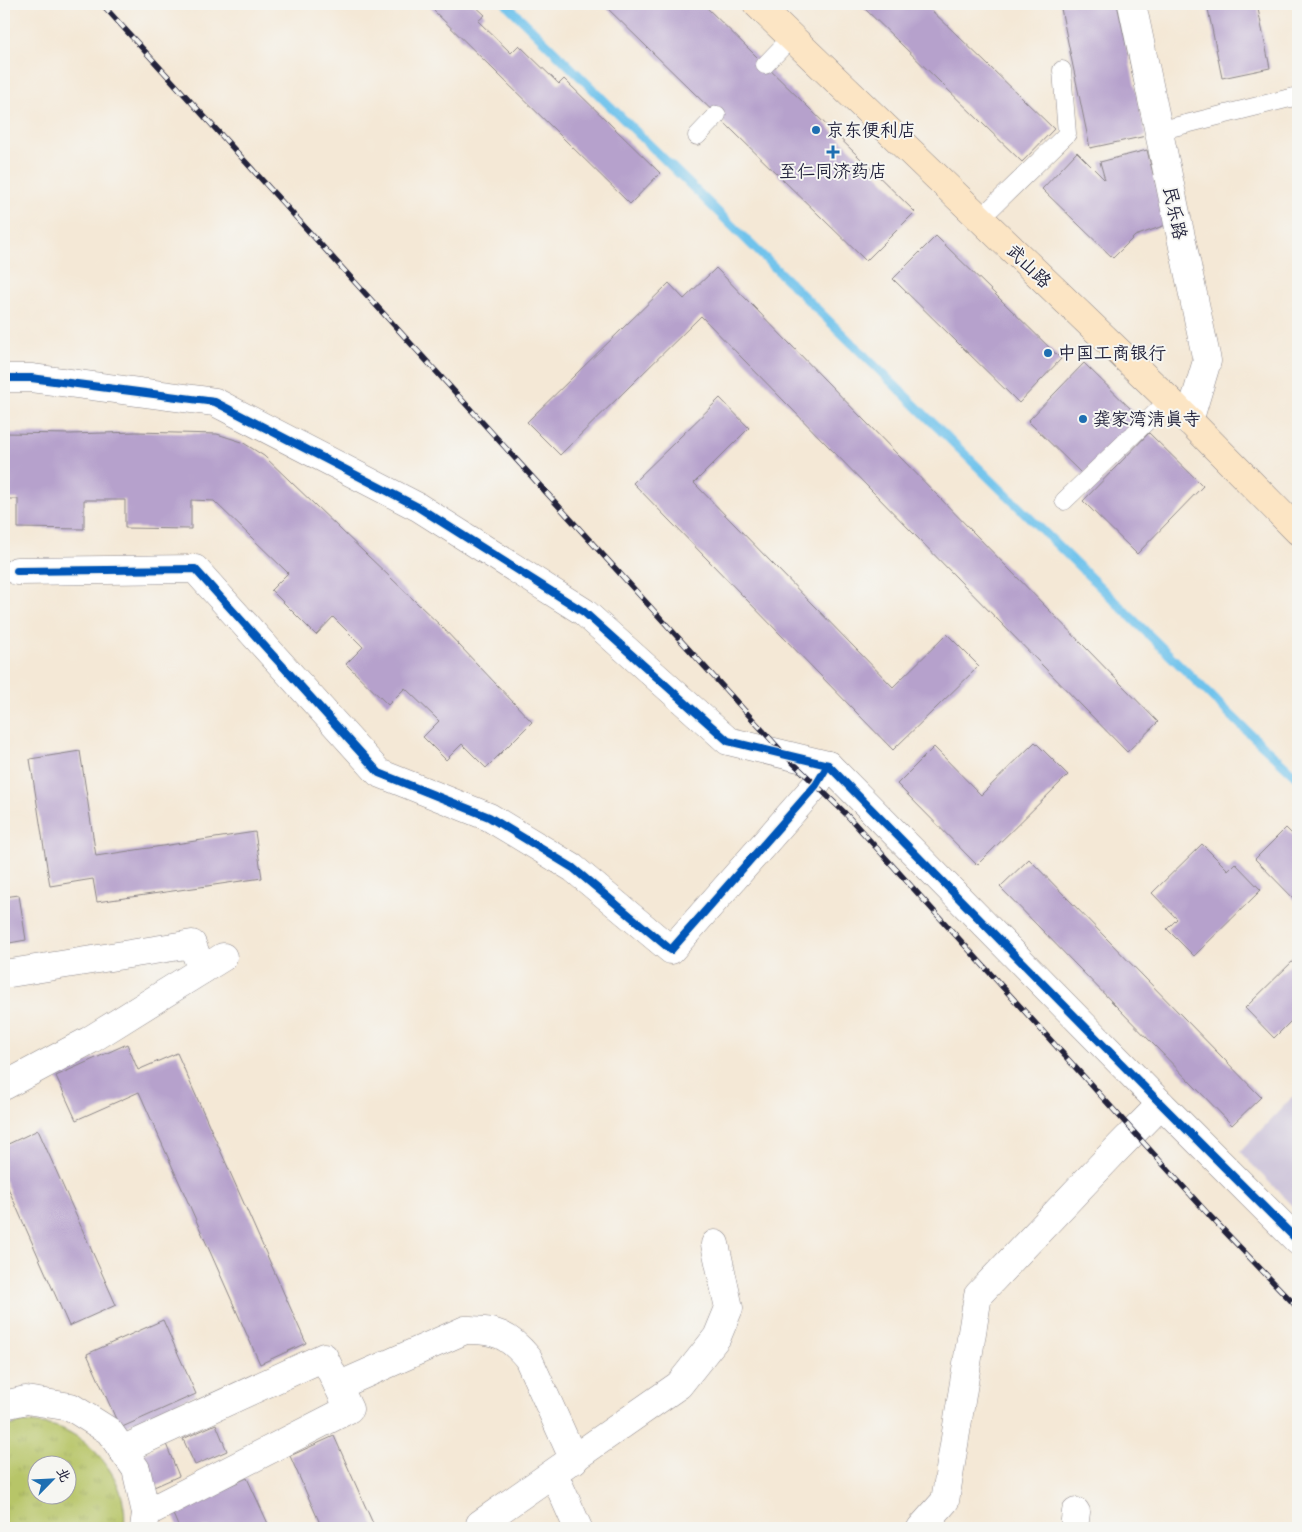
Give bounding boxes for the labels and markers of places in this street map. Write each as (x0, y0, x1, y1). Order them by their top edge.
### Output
place label: 京东便利店 (826, 119, 916, 141)
marker: 京东便利店 (810, 124, 822, 136)
marker: 至仁同济药店 (827, 146, 839, 158)
place label: 至仁同济药店 (779, 160, 887, 182)
place label: 中国工商银行 (1058, 342, 1166, 364)
marker: 中国工商银行 (1042, 347, 1054, 359)
place label: 龚家湾清真寺 (1093, 408, 1201, 430)
marker: 龚家湾清真寺 (1077, 413, 1089, 425)

